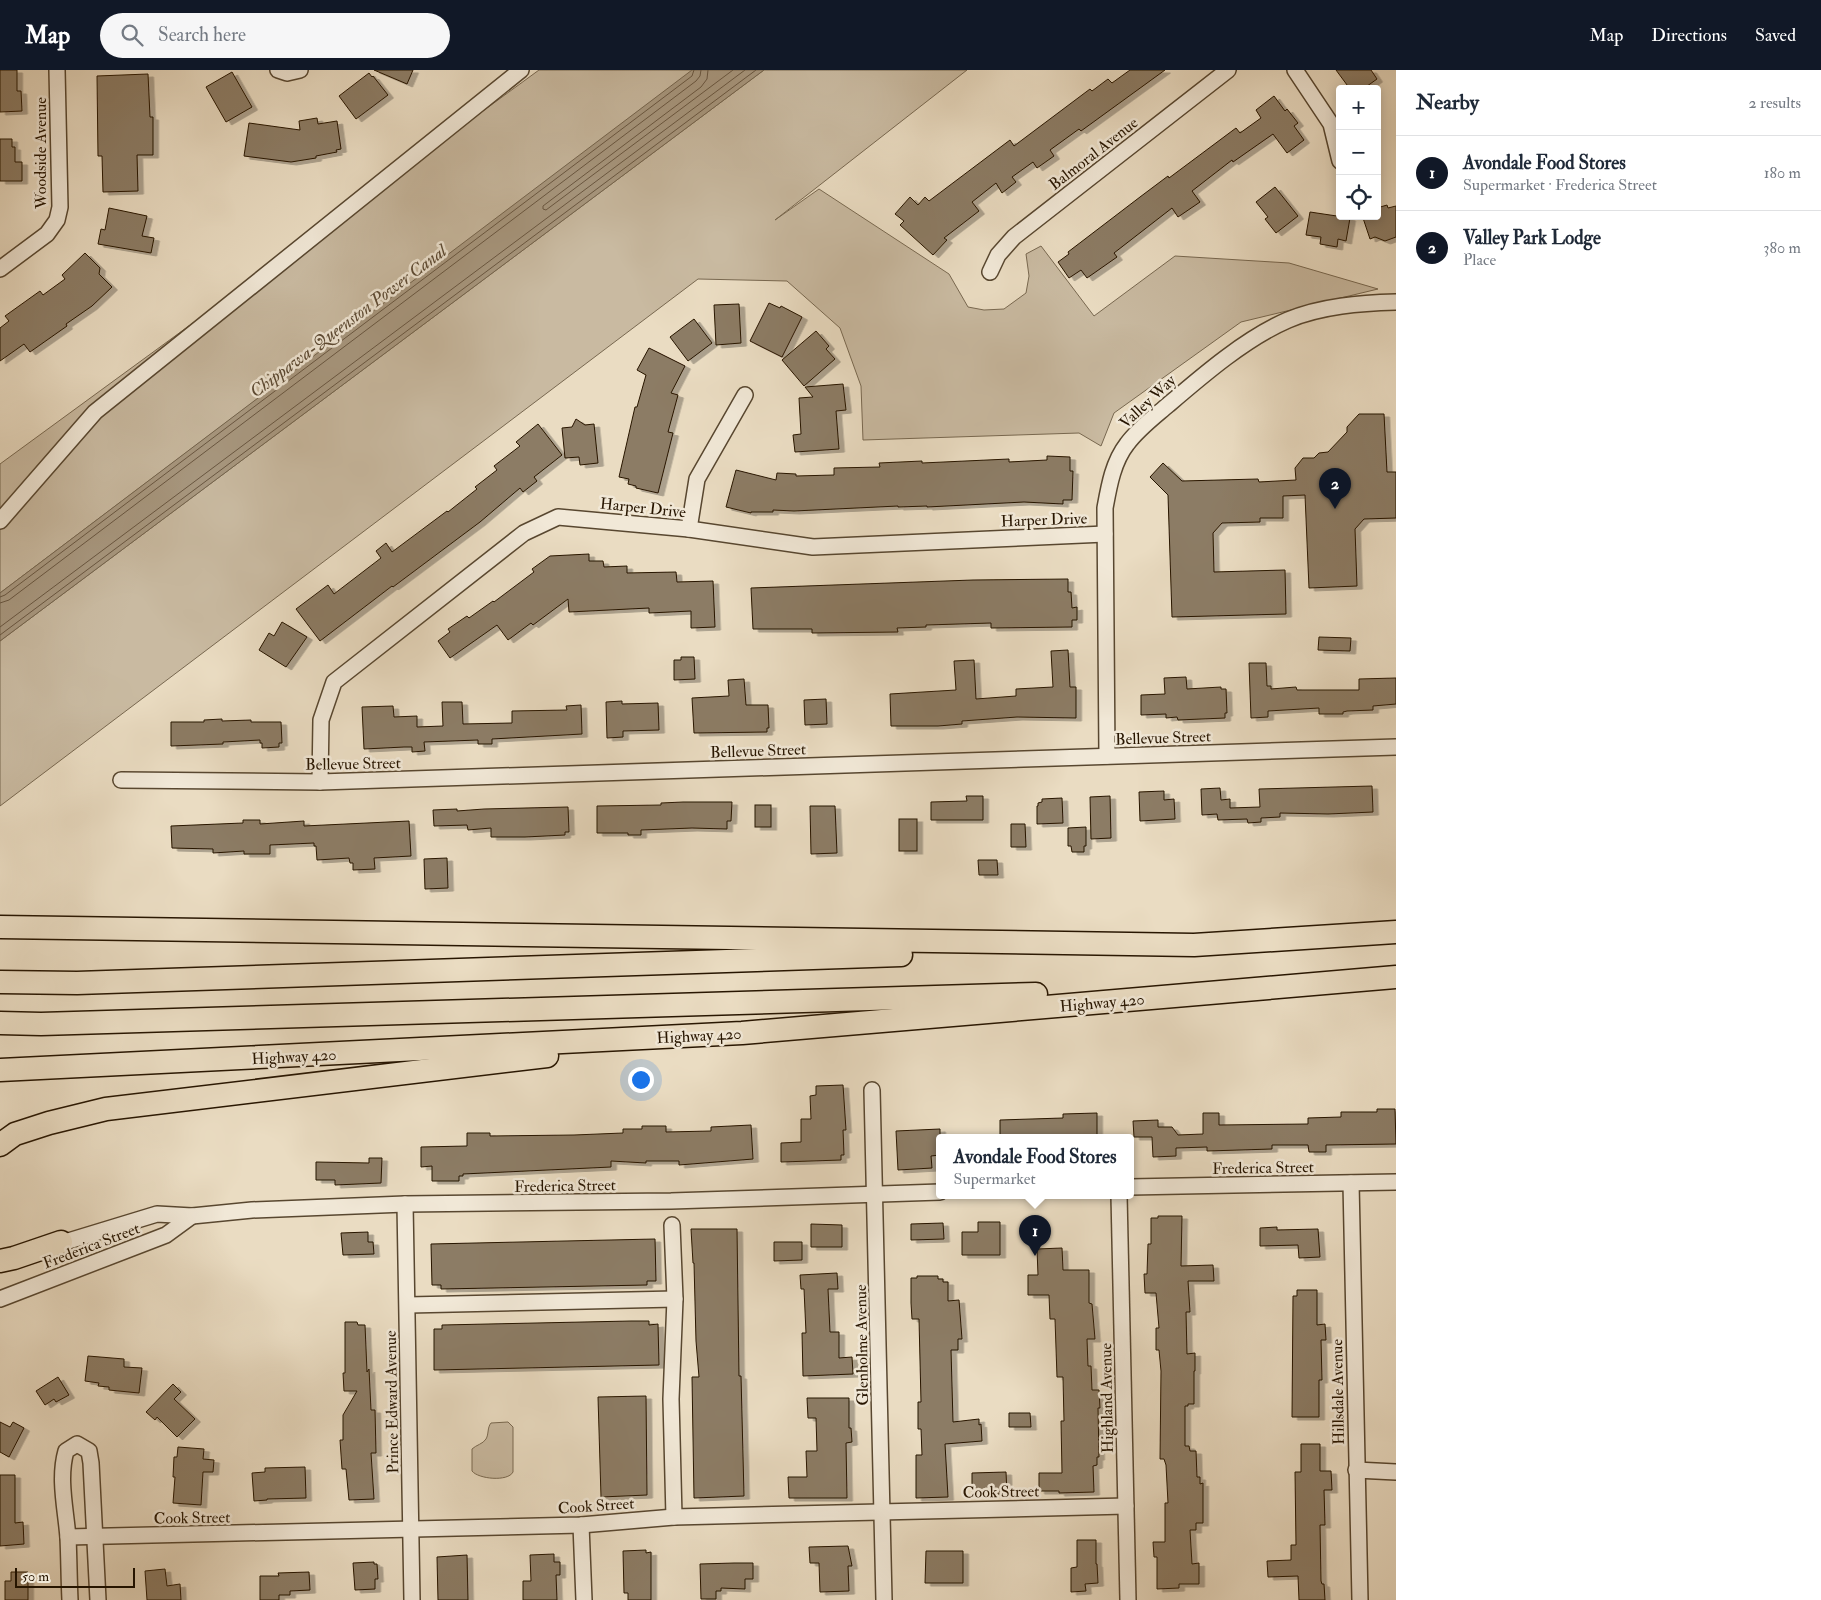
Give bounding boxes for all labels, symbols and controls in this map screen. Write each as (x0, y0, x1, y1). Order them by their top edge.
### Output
search box (100, 13, 450, 58)
text: Map (25, 20, 70, 51)
icon: search (118, 21, 146, 49)
text: Search here (158, 23, 246, 47)
text: Map (1590, 24, 1623, 47)
text: Directions (1651, 24, 1727, 47)
text: Saved (1755, 24, 1796, 47)
map controls (1336, 85, 1381, 220)
button: + (1336, 85, 1381, 130)
text: Nearby (1416, 89, 1479, 116)
text: 2 results (1748, 93, 1801, 113)
street label: Woodside Avenue (31, 97, 51, 210)
street label: Balmoral Avenue (1045, 113, 1142, 195)
button: − (1336, 130, 1381, 175)
text: Avondale Food Stores (1463, 151, 1626, 175)
text: 1 (1429, 163, 1435, 183)
text: 180 m (1764, 163, 1801, 183)
button: locate (1336, 175, 1381, 220)
text: Supermarket · Frederica Street (1463, 175, 1657, 195)
text: Valley Park Lodge (1463, 226, 1601, 250)
text: 2 (1428, 238, 1436, 258)
text: 380 m (1763, 238, 1801, 258)
water label: Chippawa-Queenston Power Canal (245, 239, 453, 403)
text: Place (1463, 250, 1496, 270)
street label: Valley Way (1115, 370, 1181, 433)
pin: 2 (1319, 468, 1351, 509)
street label: Harper Drive (599, 494, 687, 523)
street label: Harper Drive (1001, 508, 1088, 533)
street label: Bellevue Street (1115, 726, 1211, 750)
street label: Bellevue Street (710, 739, 806, 763)
street label: Bellevue Street (305, 753, 401, 775)
street label: Highway 420 (1059, 989, 1145, 1017)
street label: Highway 420 (656, 1024, 742, 1048)
street label: Highway 420 (251, 1045, 337, 1069)
your location (628, 1067, 654, 1093)
popup (936, 1134, 1134, 1199)
text: Avondale Food Stores (954, 1145, 1116, 1169)
street label: Frederica Street (1212, 1157, 1314, 1179)
text: Supermarket (954, 1169, 1036, 1189)
street label: Frederica Street (514, 1175, 616, 1197)
pin: 1 (1019, 1215, 1051, 1256)
street label: Frederica Street (40, 1218, 143, 1274)
street label: Glenholme Avenue (851, 1284, 873, 1406)
street label: Prince Edward Avenue (381, 1330, 403, 1474)
street label: Hillsdale Avenue (1327, 1339, 1349, 1445)
street label: Highland Avenue (1096, 1342, 1118, 1453)
street label: Cook Street (963, 1481, 1040, 1503)
street label: Cook Street (557, 1493, 635, 1519)
street label: Cook Street (154, 1507, 231, 1529)
scale bar (15, 1565, 135, 1588)
text: 50 m (22, 1568, 49, 1585)

